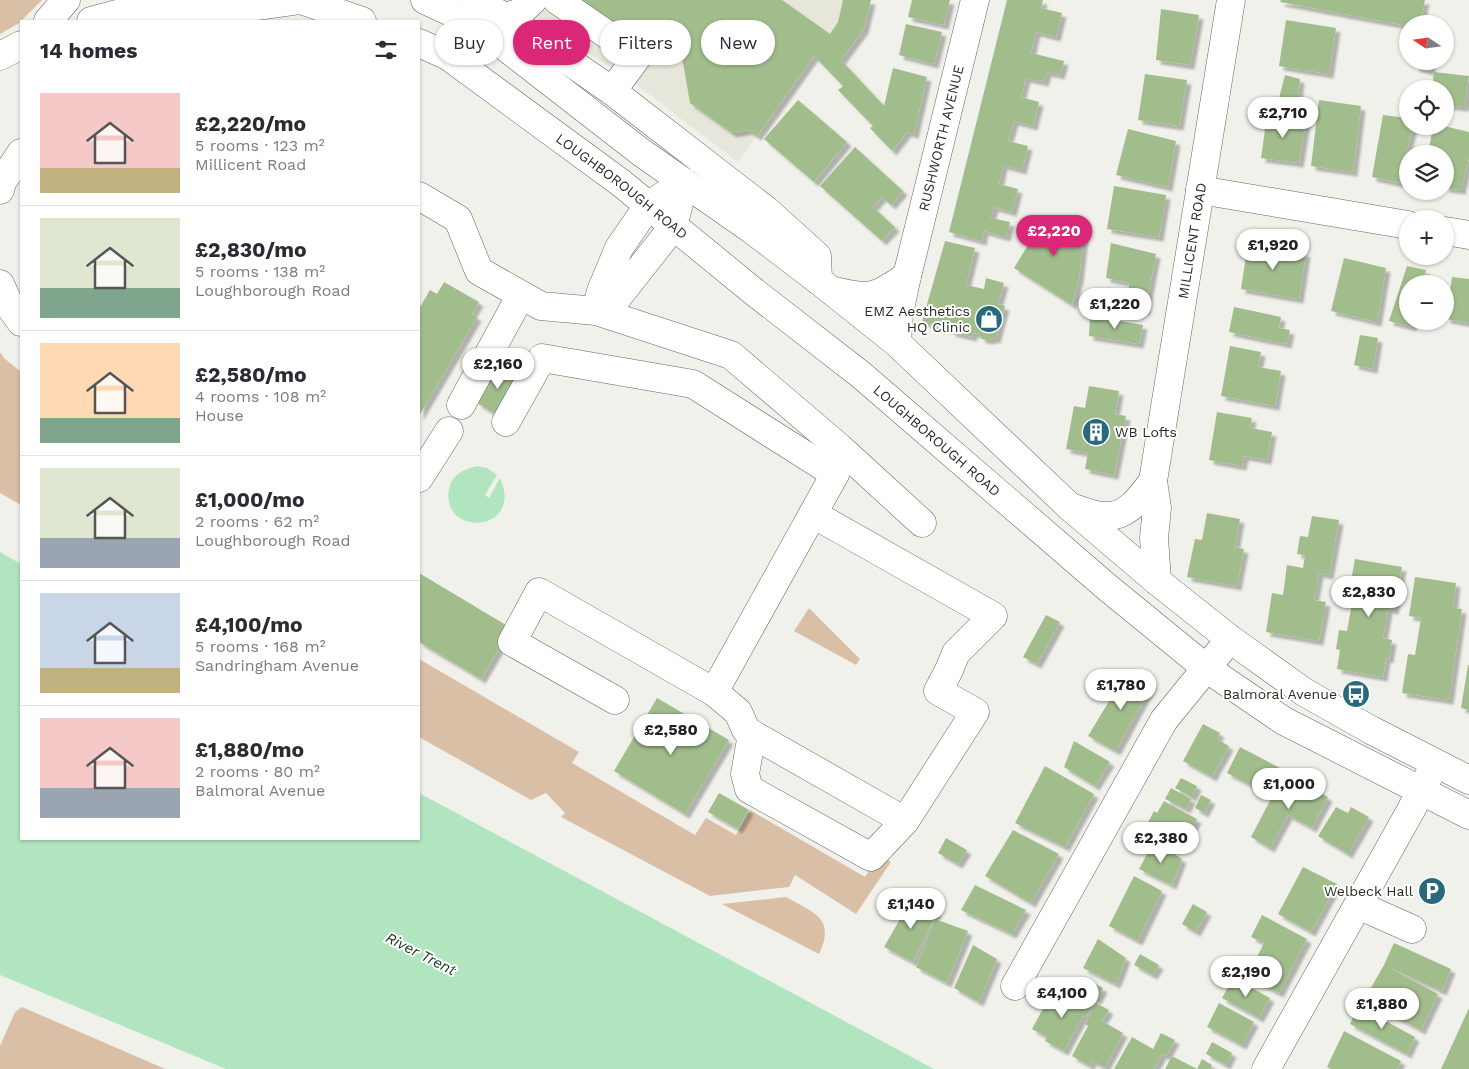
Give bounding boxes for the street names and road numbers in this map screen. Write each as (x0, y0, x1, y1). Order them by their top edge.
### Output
street label: RUSHWORTH AVENUE (915, 63, 967, 213)
street label: LOUGHBOROUGH ROAD (553, 130, 691, 242)
street label: MILLICENT ROAD (1175, 181, 1209, 300)
street label: LOUGHBOROUGH ROAD (870, 381, 1004, 499)

